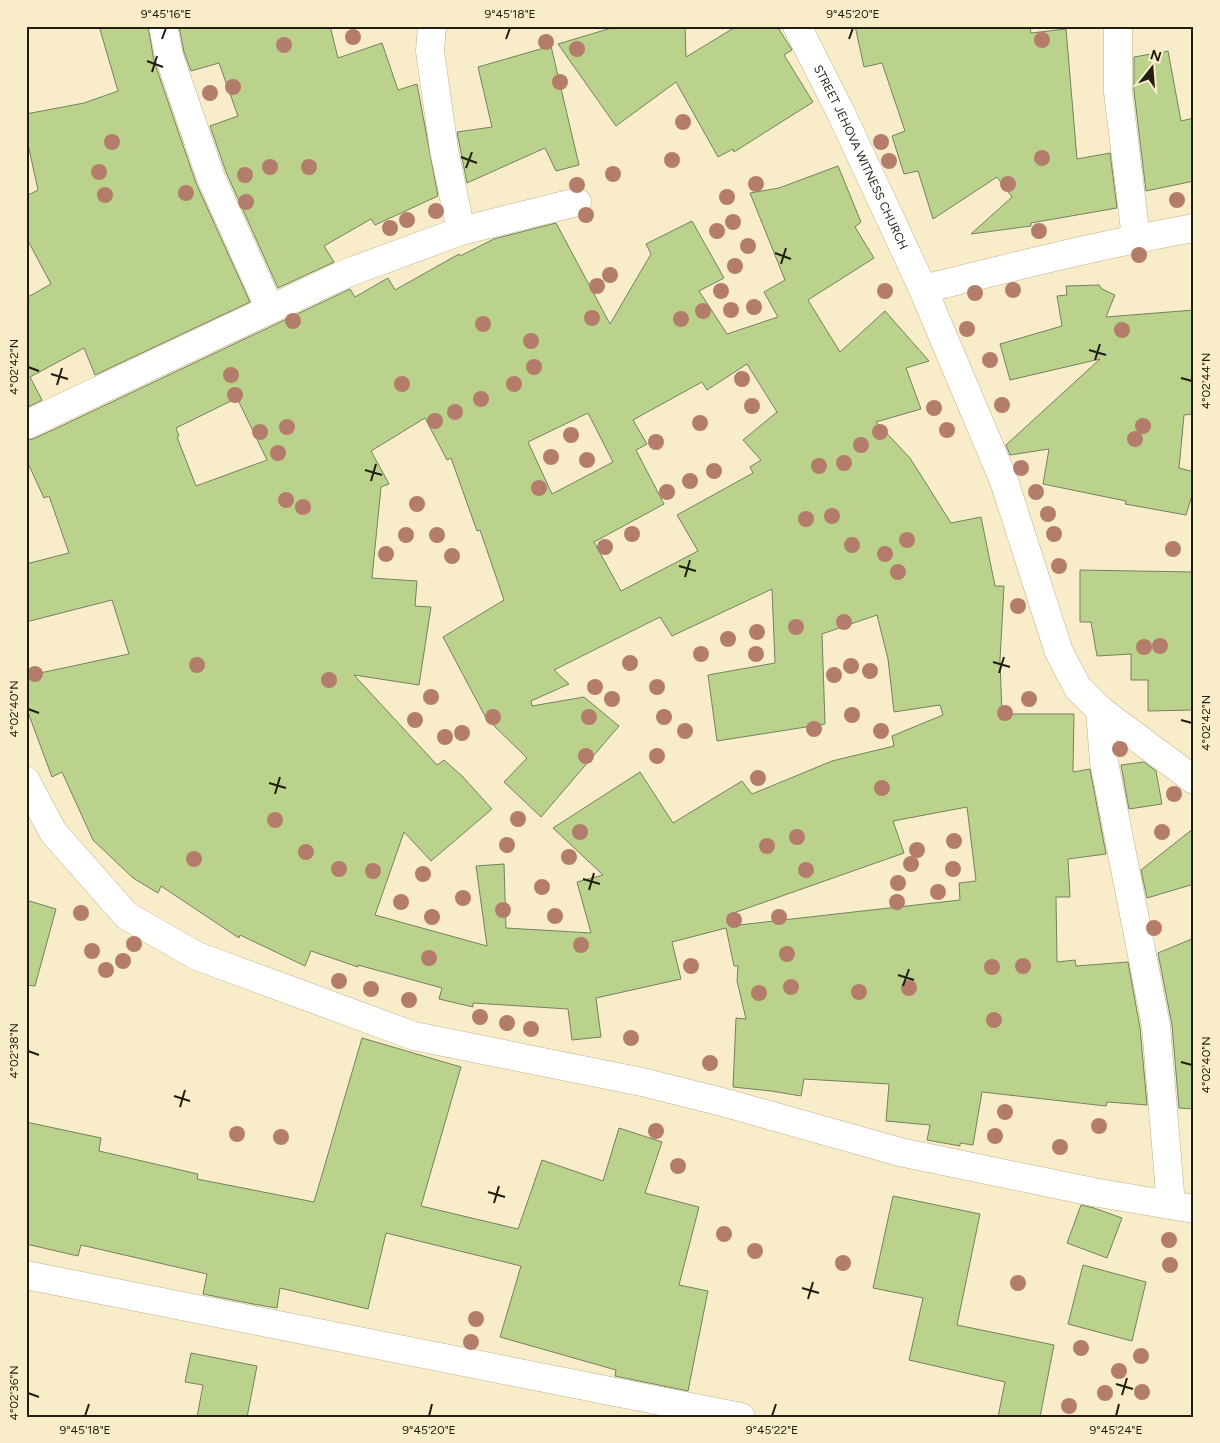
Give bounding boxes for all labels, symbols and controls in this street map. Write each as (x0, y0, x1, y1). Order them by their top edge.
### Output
text: 9°45'16"E (141, 7, 191, 21)
text: 9°45'18"E (484, 7, 536, 21)
text: 9°45'20"E (826, 7, 880, 21)
north arrow (1128, 42, 1178, 92)
text: N (1148, 46, 1163, 66)
street label: STREET JEHOVA WITNESS CHURCH (811, 63, 911, 252)
text: 4°02'42"N (7, 339, 21, 395)
text: 4°02'44"N (1199, 353, 1213, 409)
text: 4°02'40"N (7, 681, 21, 737)
text: 4°02'42"N (1199, 695, 1213, 751)
text: 4°02'38"N (7, 1023, 21, 1079)
text: 4°02'40"N (1199, 1037, 1213, 1093)
text: 4°02'36"N (7, 1365, 21, 1421)
text: 9°45'18"E (59, 1423, 111, 1437)
text: 9°45'20"E (402, 1423, 456, 1437)
text: 9°45'22"E (746, 1423, 798, 1437)
text: 9°45'24"E (1089, 1423, 1143, 1437)

